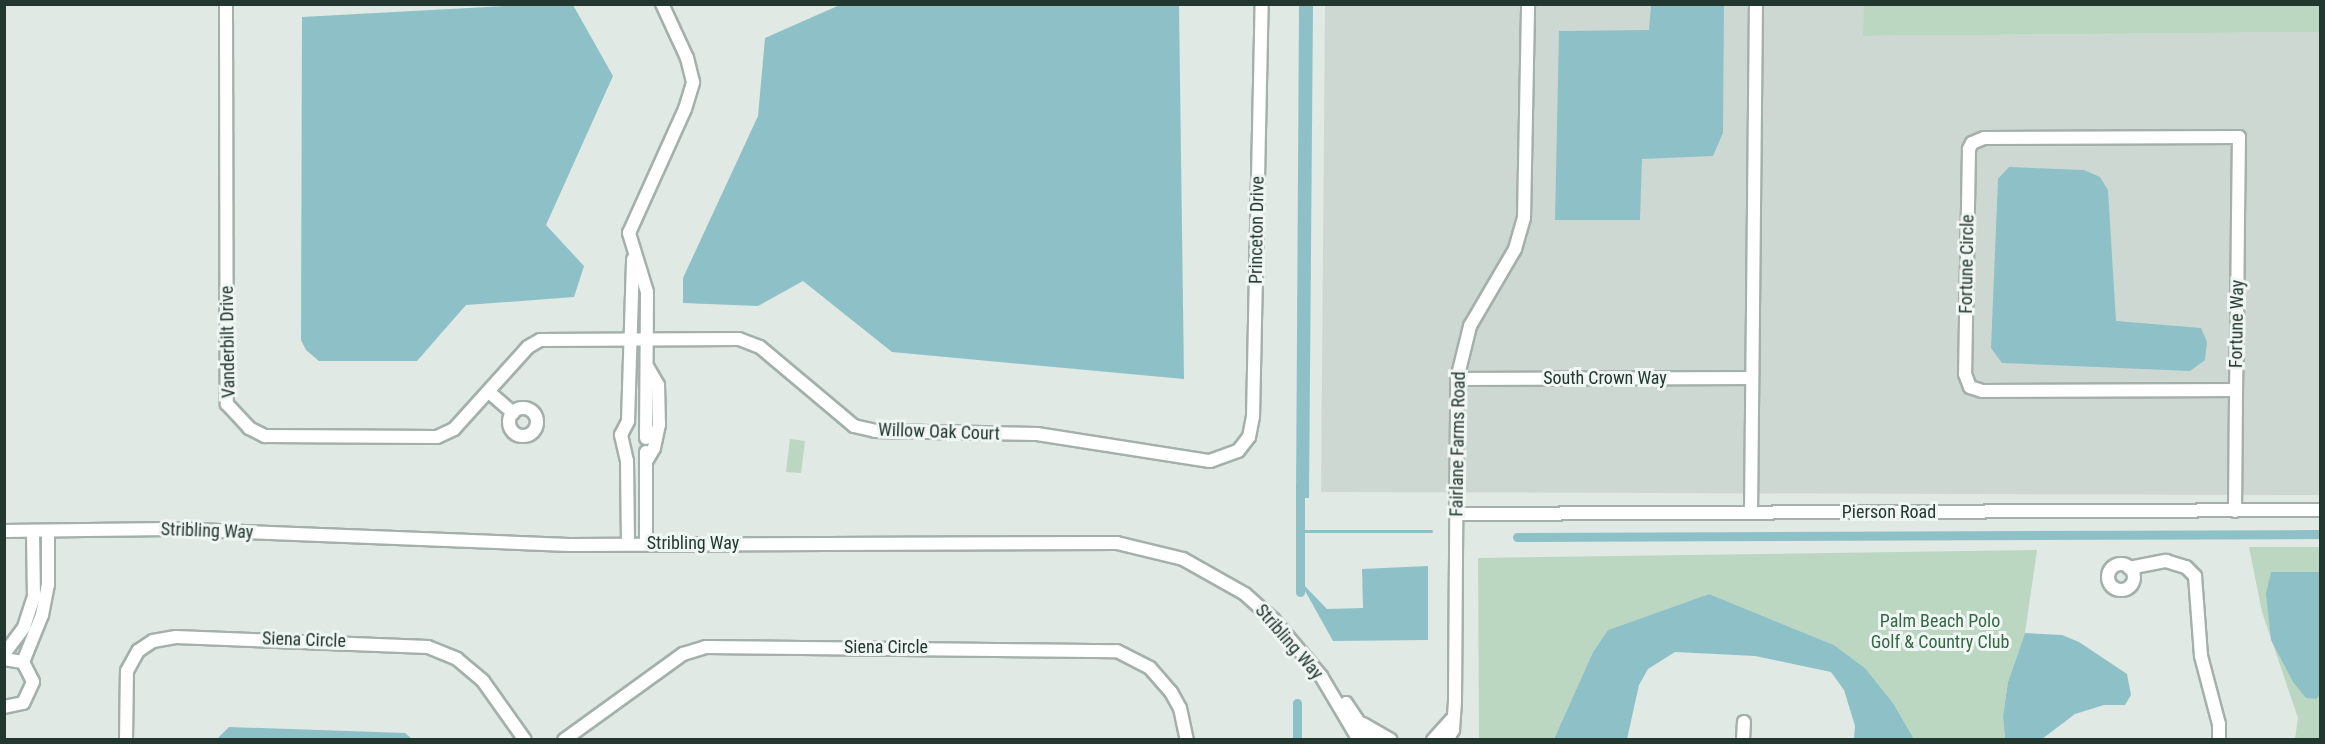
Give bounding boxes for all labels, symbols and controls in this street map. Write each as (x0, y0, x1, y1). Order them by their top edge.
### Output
street label: Princeton Drive (1245, 176, 1269, 284)
street label: Fortune Circle (1955, 214, 1979, 314)
street label: Fortune Way (2225, 280, 2249, 368)
street label: Vanderbilt Drive (216, 286, 240, 398)
street label: South Crown Way (1543, 367, 1667, 389)
street label: Fairlane Farms Road (1446, 371, 1470, 517)
street label: Willow Oak Court (878, 419, 1000, 445)
street label: Pierson Road (1842, 501, 1936, 523)
street label: Stribling Way (160, 519, 254, 543)
street label: Stribling Way (647, 532, 739, 554)
street label: Stribling Way (1250, 600, 1328, 684)
park label: Palm Beach Polo Golf & Country Club (1871, 611, 2009, 654)
street label: Siena Circle (262, 628, 346, 652)
street label: Siena Circle (844, 636, 928, 658)

